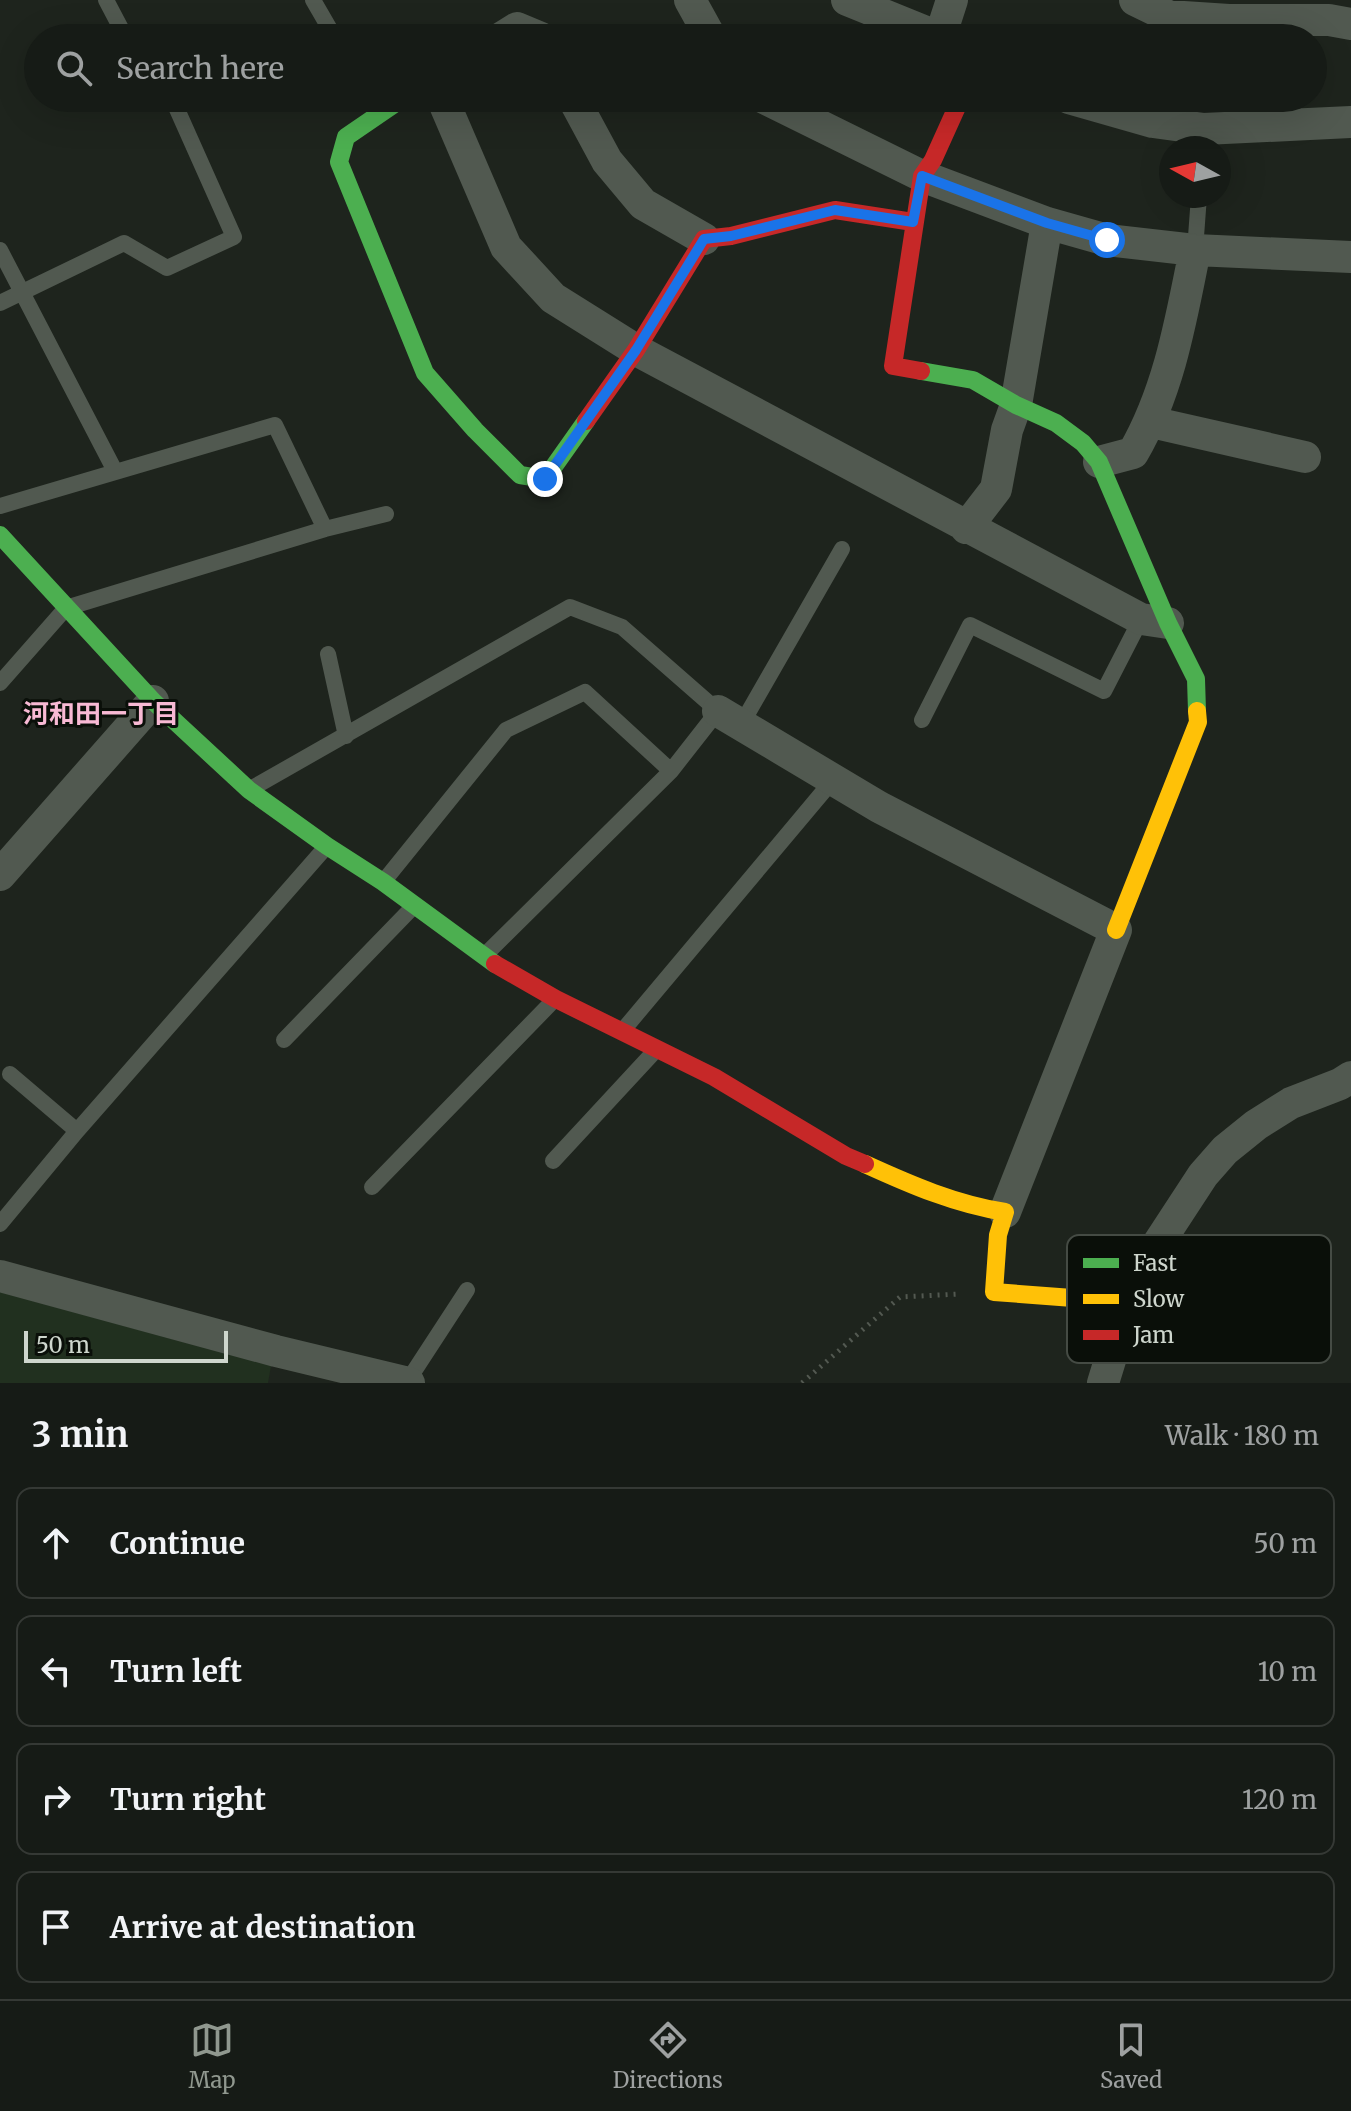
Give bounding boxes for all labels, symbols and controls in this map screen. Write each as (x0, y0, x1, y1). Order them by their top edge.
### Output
search box (24, 24, 1327, 112)
icon: search (52, 46, 96, 90)
text: Search here (116, 49, 284, 87)
north arrow (1159, 136, 1231, 208)
route start (1089, 222, 1125, 258)
route end (527, 461, 563, 497)
district label: 河和田一丁目 (23, 697, 179, 730)
legend (1067, 1235, 1331, 1363)
text: Fast (1133, 1249, 1177, 1277)
text: Slow (1133, 1285, 1184, 1313)
text: Jam (1132, 1321, 1174, 1349)
scale bar (24, 1327, 228, 1363)
text: 50 m (36, 1331, 90, 1359)
text: 3 min (32, 1414, 128, 1456)
text: Walk · 180 m (1165, 1419, 1319, 1452)
icon: ahead (34, 1521, 78, 1565)
text: Continue (110, 1524, 245, 1562)
text: 50 m (1253, 1527, 1317, 1560)
icon: left (34, 1649, 78, 1693)
text: Turn left (110, 1652, 242, 1690)
text: 10 m (1258, 1655, 1317, 1688)
icon: right (34, 1777, 78, 1821)
text: Turn right (110, 1780, 266, 1818)
text: 120 m (1242, 1783, 1317, 1816)
icon: arrive (34, 1905, 78, 1949)
text: Arrive at destination (110, 1908, 416, 1946)
tab: Map (189, 2018, 236, 2094)
tab: Directions (613, 2018, 723, 2094)
tab: Saved (1100, 2018, 1162, 2094)

